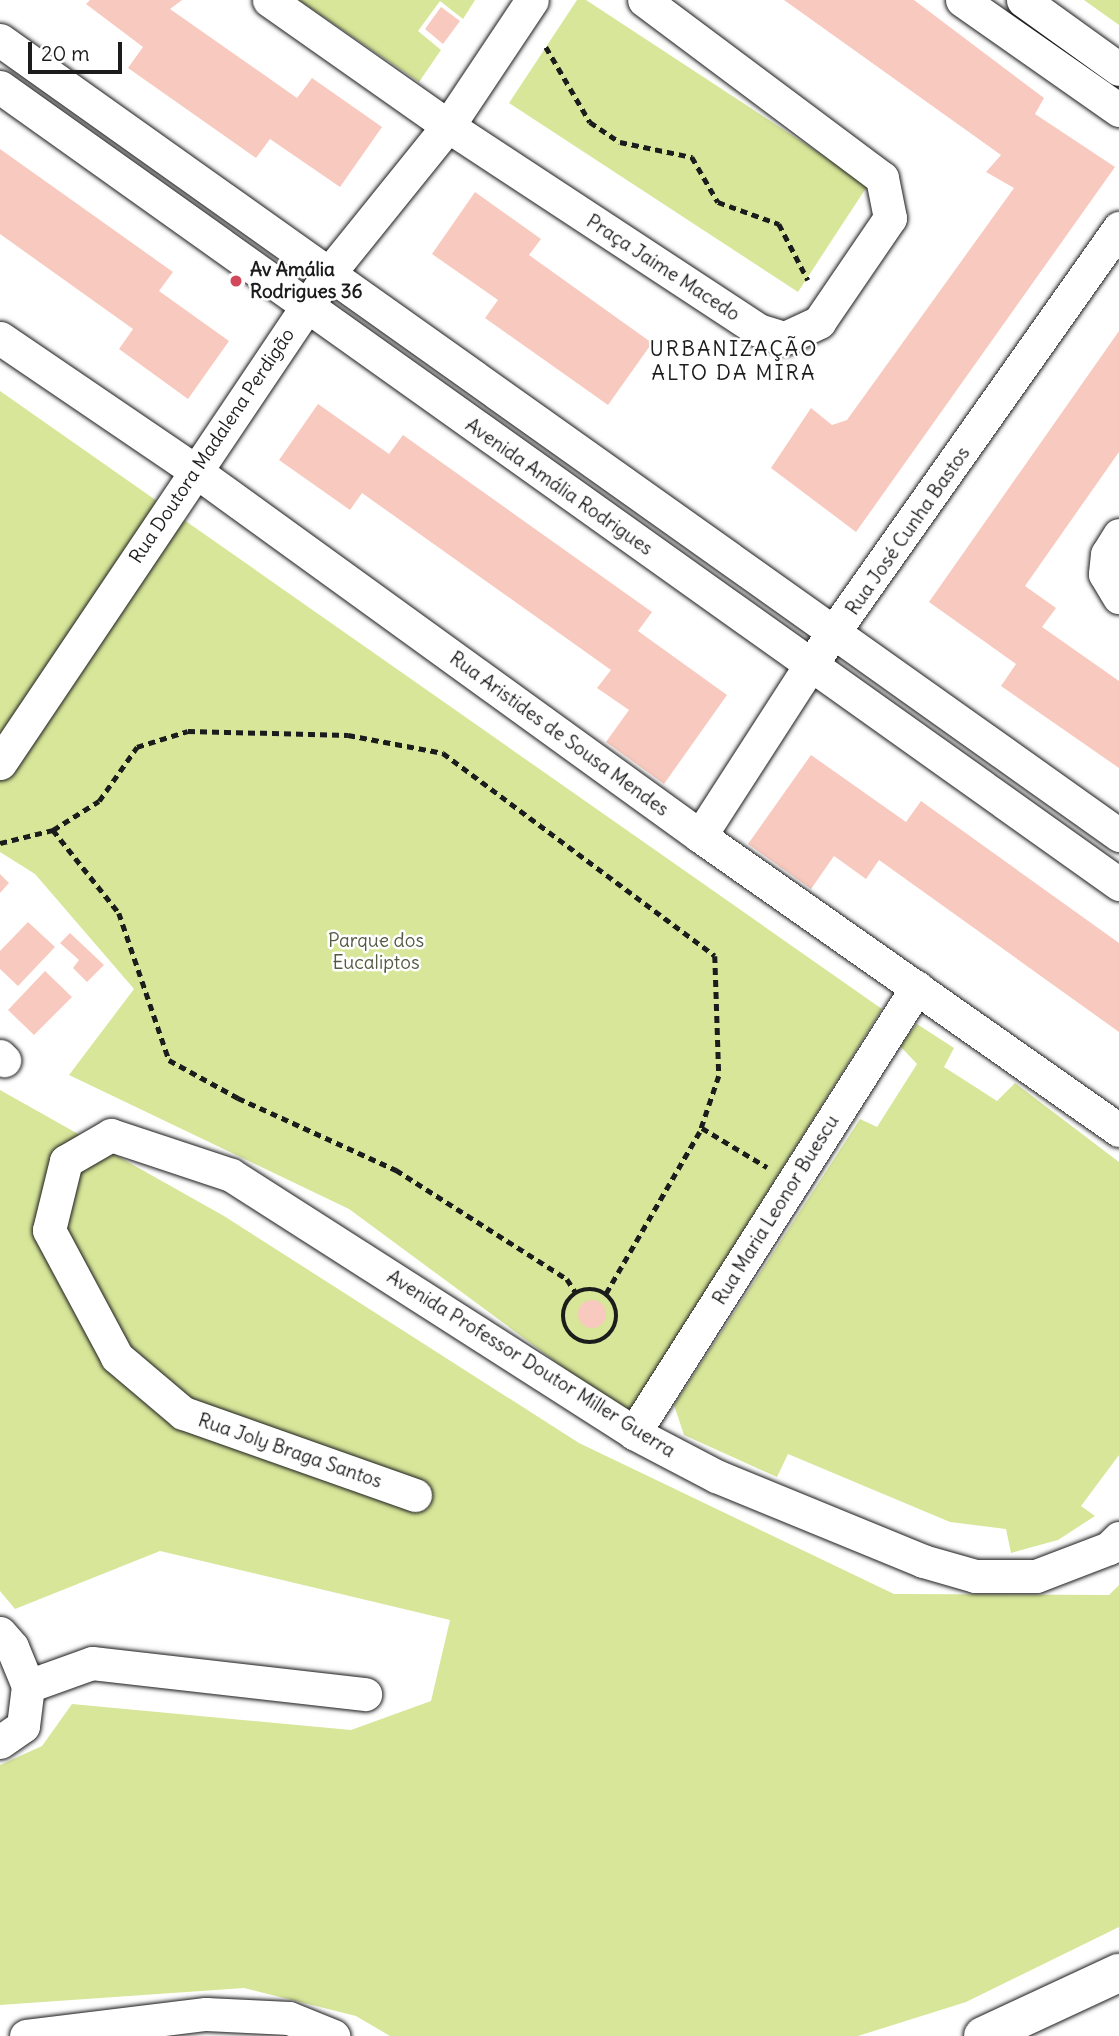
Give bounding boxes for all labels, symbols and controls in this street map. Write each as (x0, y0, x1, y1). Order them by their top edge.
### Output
scale bar (32, 28, 126, 72)
text: 20 m (41, 40, 90, 67)
street label: Praça Jaime Macedo (582, 210, 744, 326)
place label: Av Amália Rodrigues 36 (250, 259, 363, 303)
marker: Av Amália Rodrigues 36 (228, 273, 244, 289)
street label: Rua Doutora Madalena Perdigão (125, 324, 299, 568)
district label: URBANIZAÇÃO ALTO DA MIRA (651, 336, 817, 386)
street label: Avenida Amália Rodrigues (461, 414, 657, 560)
street label: Rua José Cunha Bastos (841, 442, 975, 620)
street label: Rua Aristides de Sousa Mendes (445, 647, 673, 821)
park label: Parque dos Eucaliptos (328, 930, 424, 974)
street label: Rua Maria Leonor Buescu (708, 1111, 844, 1309)
street label: Avenida Professor Doutor Miller Guerra (383, 1265, 679, 1463)
street label: Rua Joly Braga Santos (195, 1409, 385, 1493)

